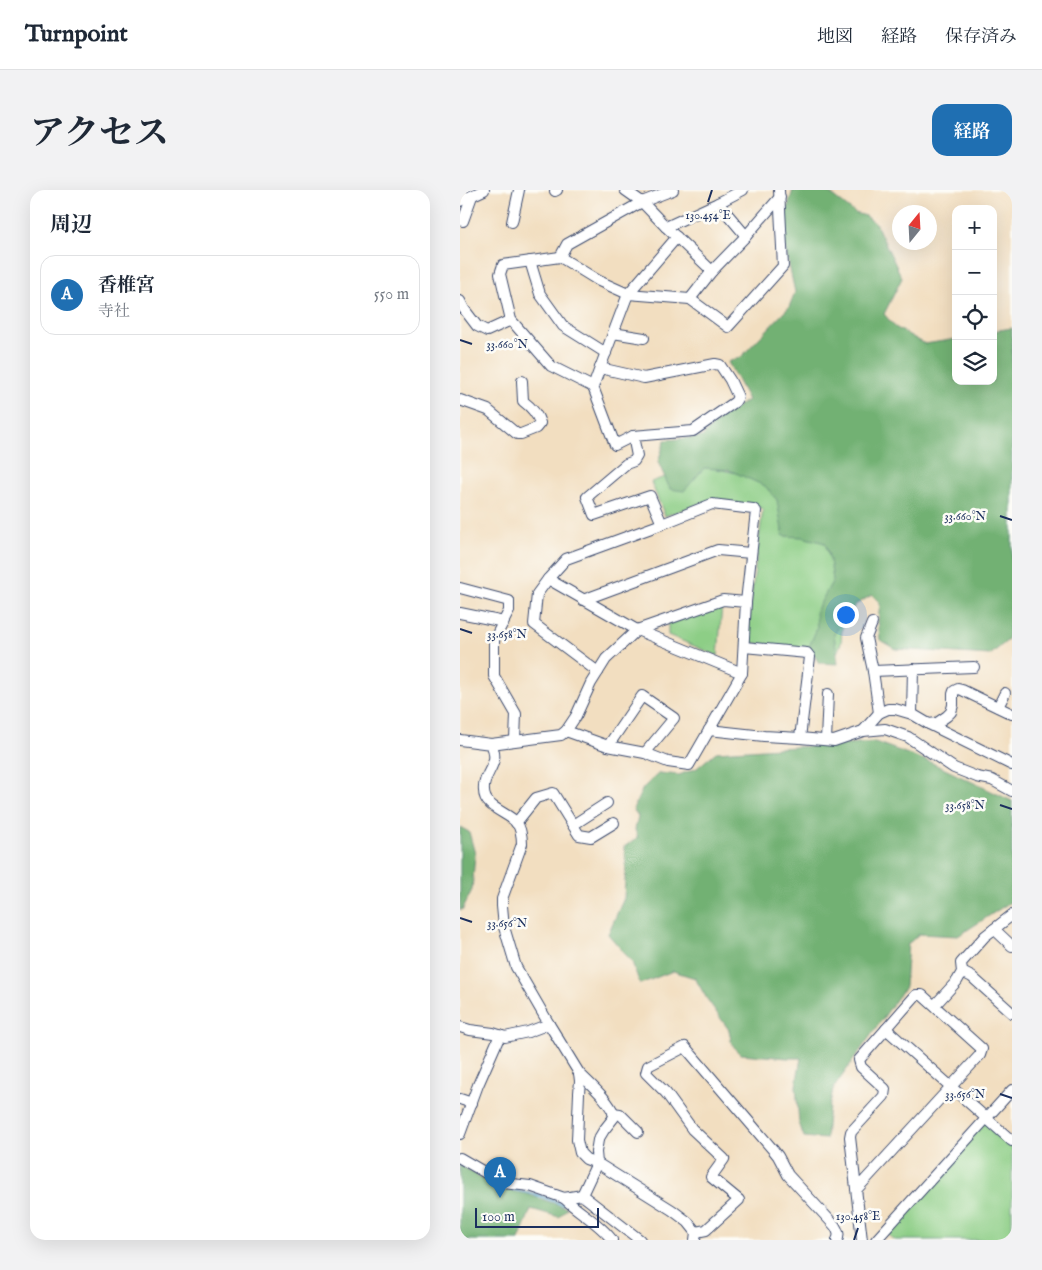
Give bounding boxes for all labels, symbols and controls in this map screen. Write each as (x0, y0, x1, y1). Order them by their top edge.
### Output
text: Turnpoint (25, 19, 128, 50)
text: 地図 (817, 26, 853, 49)
text: 経路 (881, 26, 917, 49)
text: 保存済み (945, 26, 1017, 49)
button: 経路 (932, 104, 1012, 156)
text: アクセス (30, 112, 169, 157)
north arrow (892, 205, 937, 250)
map controls (952, 205, 997, 385)
button: + (952, 205, 997, 250)
text: 130.454°E (685, 208, 731, 223)
text: 周辺 (50, 212, 92, 239)
button: − (952, 250, 997, 295)
text: 香椎宮 (98, 274, 155, 298)
text: A (62, 285, 72, 305)
text: 550 m (374, 285, 409, 305)
button: locate (952, 295, 997, 340)
text: 寺社 (98, 302, 130, 322)
text: 33.660°N (486, 337, 528, 352)
button: layers (952, 340, 997, 385)
text: 33.660°N (944, 509, 986, 524)
your location (833, 602, 859, 628)
text: 33.658°N (487, 627, 528, 642)
text: 33.658°N (945, 798, 986, 813)
text: 33.656°N (487, 916, 528, 931)
text: 33.656°N (945, 1087, 986, 1102)
pin: A (484, 1157, 516, 1198)
scale bar (475, 1205, 599, 1228)
text: 100 m (482, 1208, 515, 1226)
text: 130.458°E (836, 1209, 880, 1224)

